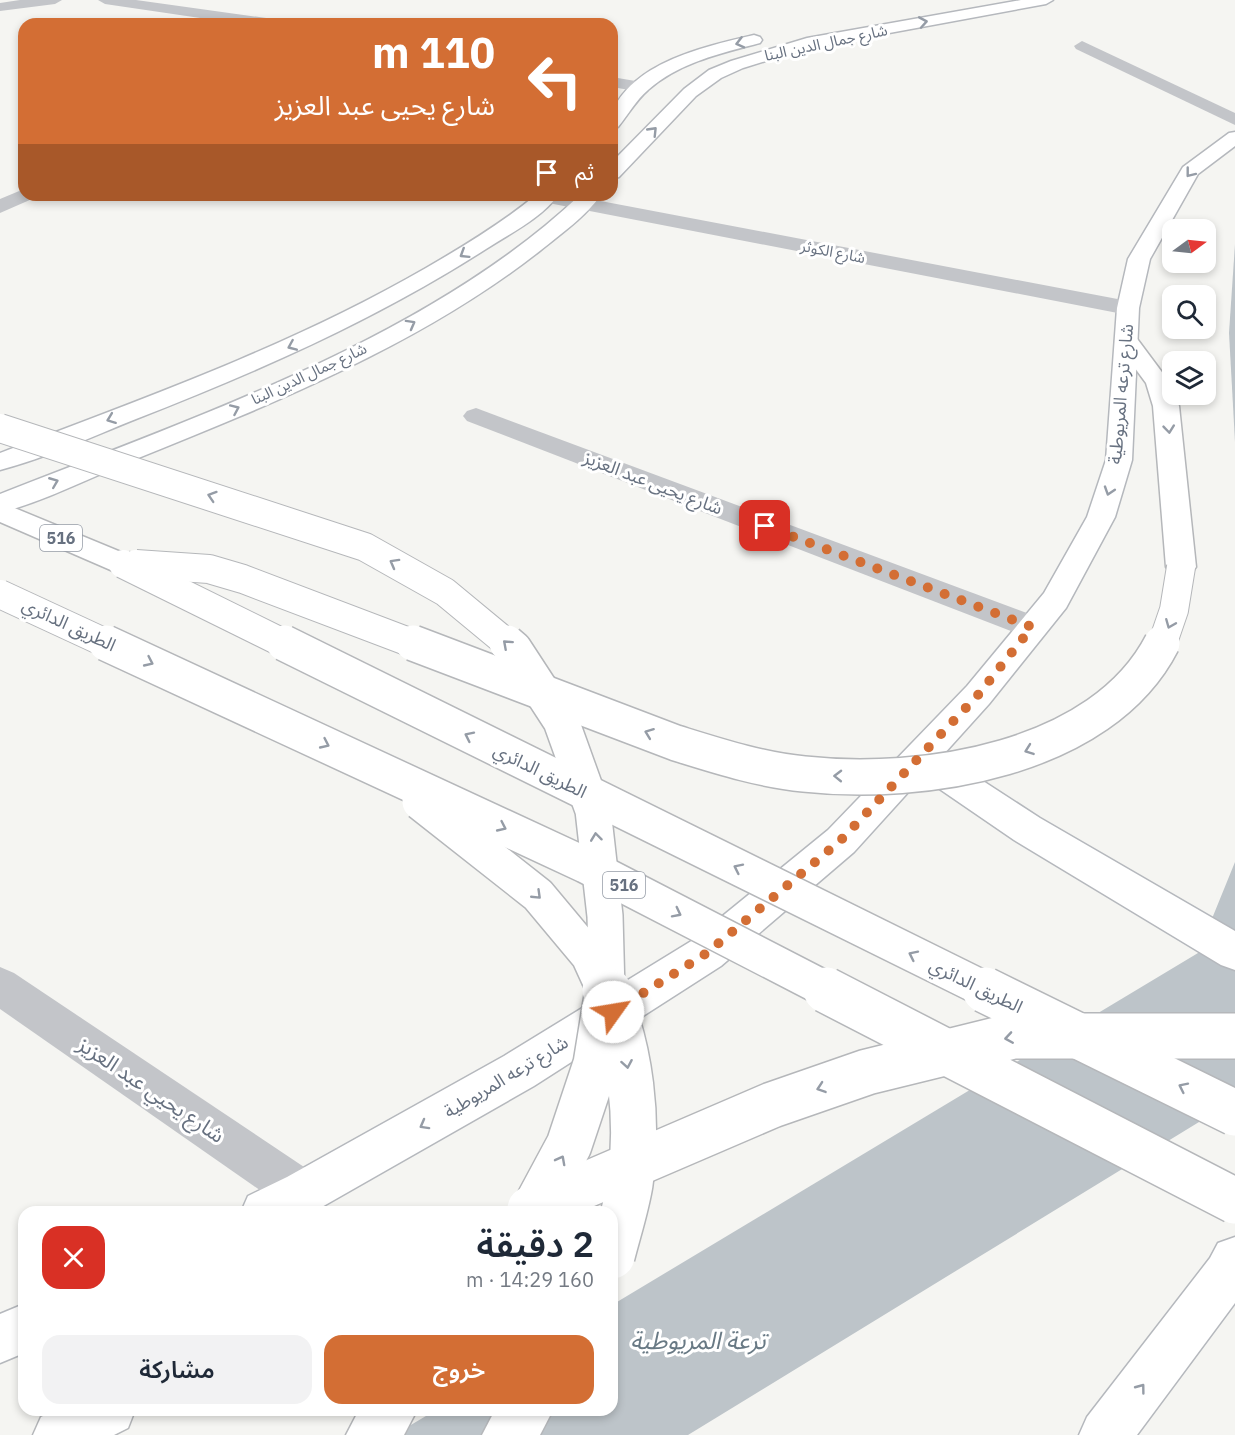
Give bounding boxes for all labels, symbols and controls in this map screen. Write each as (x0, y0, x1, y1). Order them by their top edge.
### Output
one-way arrow (918, 16, 928, 29)
street label: شارع جمال الدين البنا (763, 20, 890, 68)
text: 110 m (372, 25, 495, 80)
one-way arrow (735, 36, 745, 49)
icon: left (516, 42, 594, 120)
text: شارع يحيى عبد العزيز (275, 87, 495, 122)
one-way arrow (646, 128, 657, 138)
icon: arrive (530, 156, 563, 189)
text: ثم (575, 157, 594, 186)
one-way arrow (1186, 166, 1197, 177)
north arrow (1162, 219, 1216, 273)
map controls (1162, 219, 1216, 405)
street label: شارع الكوثر (798, 236, 867, 270)
one-way arrow (460, 247, 471, 258)
button: search (1162, 285, 1216, 339)
one-way arrow (404, 320, 415, 331)
street label: شارع ترعه المريوطية (1103, 323, 1141, 465)
street label: شارع جمال الدين البنا (248, 338, 371, 411)
one-way arrow (288, 339, 299, 351)
button: layers (1162, 351, 1216, 405)
one-way arrow (229, 404, 240, 416)
one-way arrow (107, 412, 118, 424)
one-way arrow (1162, 425, 1175, 434)
street label: شارع يحيى عبد العزيز (578, 445, 726, 522)
one-way arrow (48, 477, 59, 489)
one-way arrow (1104, 485, 1116, 496)
one-way arrow (207, 491, 218, 503)
pin (739, 500, 790, 551)
icon: arrive (748, 509, 781, 542)
road number: 516 (40, 525, 82, 551)
one-way arrow (390, 559, 401, 570)
street label: الطريق الدائري (18, 593, 120, 658)
one-way arrow (1165, 618, 1177, 629)
one-way arrow (504, 640, 514, 651)
one-way arrow (142, 654, 153, 666)
one-way arrow (644, 727, 655, 740)
one-way arrow (465, 732, 476, 743)
one-way arrow (319, 737, 330, 749)
street label: الطريق الدائري (489, 738, 591, 805)
one-way arrow (1025, 743, 1036, 755)
one-way arrow (833, 770, 842, 783)
one-way arrow (496, 819, 507, 831)
one-way arrow (590, 832, 603, 842)
one-way arrow (734, 864, 745, 876)
road number: 516 (603, 872, 645, 898)
one-way arrow (530, 888, 540, 899)
one-way arrow (671, 905, 682, 917)
one-way arrow (909, 950, 920, 962)
street label: الطريق الدائري (925, 953, 1027, 1020)
position arrow (581, 980, 645, 1044)
street label: شارع يحيي عبد العزيز (70, 1029, 230, 1151)
street label: شارع ترعه المريوطية (439, 1030, 574, 1125)
one-way arrow (1004, 1031, 1014, 1044)
one-way arrow (620, 1059, 632, 1068)
one-way arrow (816, 1080, 827, 1093)
one-way arrow (1178, 1083, 1189, 1094)
one-way arrow (419, 1118, 430, 1130)
one-way arrow (554, 1156, 565, 1167)
text: 2 دقيقة (477, 1220, 594, 1267)
button: close (42, 1226, 105, 1289)
text: 160 m · 14:29 (466, 1266, 594, 1293)
water label: ترعة المريوطية (630, 1324, 770, 1356)
button: مشاركة (42, 1335, 312, 1404)
button: خروج (324, 1335, 594, 1404)
one-way arrow (1133, 1384, 1144, 1395)

